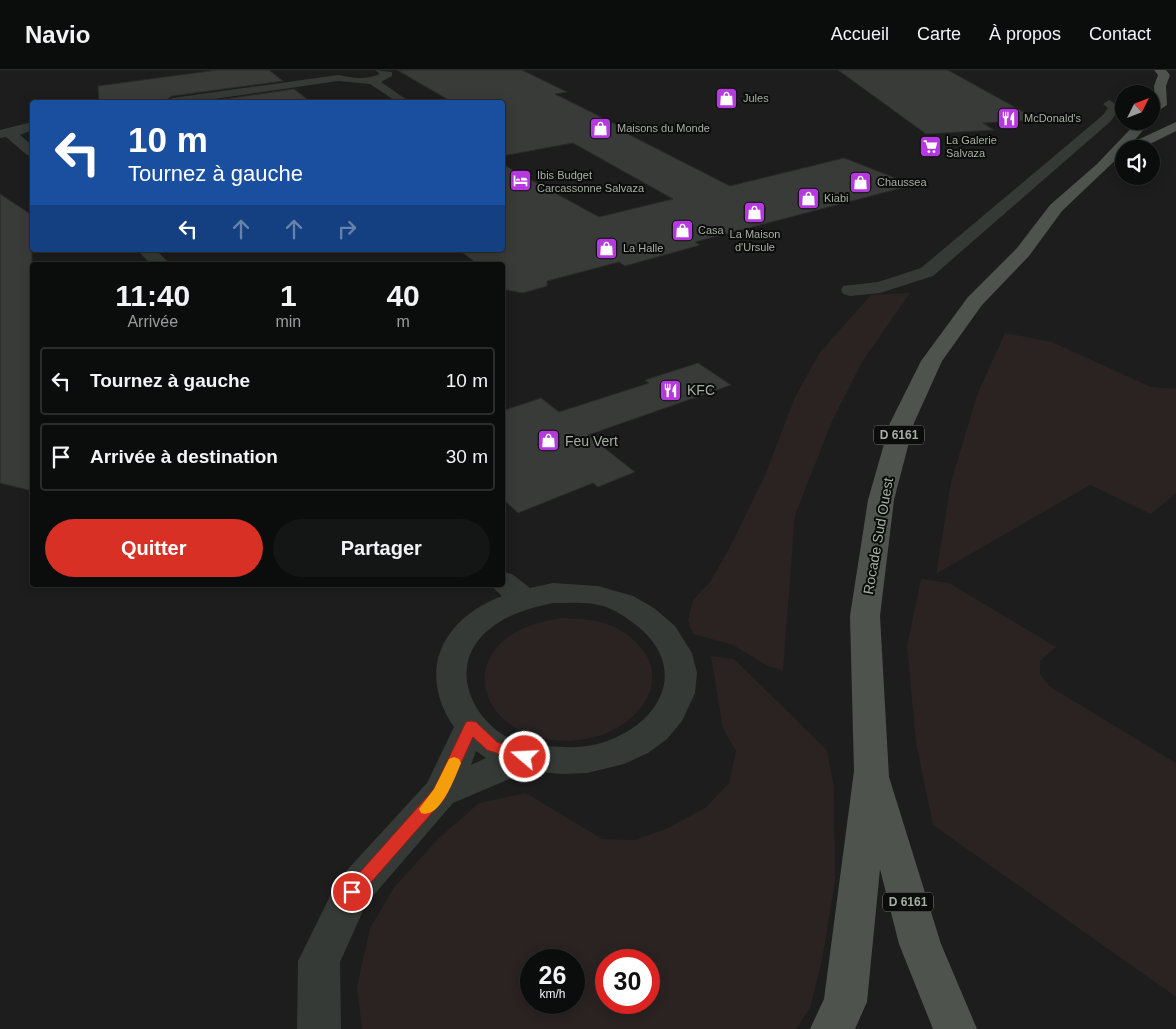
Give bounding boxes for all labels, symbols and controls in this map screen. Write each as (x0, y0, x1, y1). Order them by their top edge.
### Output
text: Navio (25, 21, 90, 48)
text: Accueil (831, 24, 889, 44)
text: Carte (917, 24, 961, 44)
text: À propos (989, 24, 1061, 44)
text: Contact (1089, 24, 1151, 44)
north arrow (1115, 85, 1160, 130)
map controls (1115, 85, 1160, 185)
shop icon: Jules (715, 86, 739, 110)
place label: Jules (743, 92, 769, 104)
restaurant icon: McDonald's (996, 106, 1020, 130)
place label: McDonald's (1024, 112, 1082, 124)
shop icon: Maisons du Monde (589, 116, 613, 140)
icon: left (45, 120, 110, 185)
text: 10 m (128, 120, 208, 159)
place label: Maisons du Monde (617, 122, 710, 134)
supermarket icon: La Galerie Salvaza (918, 134, 942, 158)
place label: La Galerie Salvaza (946, 134, 997, 159)
button: sound (1115, 140, 1160, 185)
text: Tournez à gauche (128, 161, 303, 186)
hotel icon: Ibis Budget Carcassonne Salvaza (509, 169, 533, 193)
place label: Ibis Budget Carcassonne Salvaza (537, 169, 645, 194)
shop icon: Chaussea (849, 170, 873, 194)
place label: Chaussea (877, 176, 927, 188)
shop icon: Kiabi (796, 186, 820, 210)
place label: Kiabi (824, 192, 848, 204)
shop icon: La Maison d'Ursule (743, 201, 767, 225)
icon: left (174, 215, 202, 243)
icon: ahead (227, 215, 255, 243)
icon: ahead (280, 215, 308, 243)
icon: right (333, 215, 361, 243)
shop icon: Casa (670, 218, 694, 242)
place label: Casa (698, 224, 725, 236)
place label: La Maison d'Ursule (730, 228, 780, 253)
shop icon: La Halle (595, 236, 619, 260)
place label: La Halle (623, 242, 663, 254)
text: 11:40 (115, 279, 190, 312)
text: 1 (280, 279, 297, 312)
text: 40 (386, 279, 420, 312)
text: Arrivée (127, 313, 178, 330)
text: min (275, 313, 301, 330)
text: m (396, 313, 410, 330)
icon: left (47, 367, 75, 395)
text: Tournez à gauche (90, 370, 250, 391)
text: 10 m (446, 370, 488, 391)
restaurant icon: KFC (659, 378, 683, 402)
place label: KFC (687, 382, 715, 398)
road number: D 6161 (874, 426, 924, 444)
shop icon: Feu Vert (537, 429, 561, 453)
place label: Feu Vert (565, 433, 618, 449)
icon: arrive (47, 443, 75, 471)
text: Arrivée à destination (90, 446, 278, 467)
text: 30 m (446, 446, 488, 467)
street label: Rocade Sud Ouest (860, 476, 896, 596)
button: Quitter (45, 519, 263, 577)
button: Partager (273, 519, 490, 577)
position arrow (498, 730, 550, 782)
pin (331, 871, 373, 913)
icon: arrive (338, 878, 366, 906)
road number: D 6161 (883, 892, 933, 912)
speed limit sign: 30 (595, 949, 660, 1014)
text: 26 (539, 961, 566, 989)
text: km/h (539, 987, 566, 1001)

